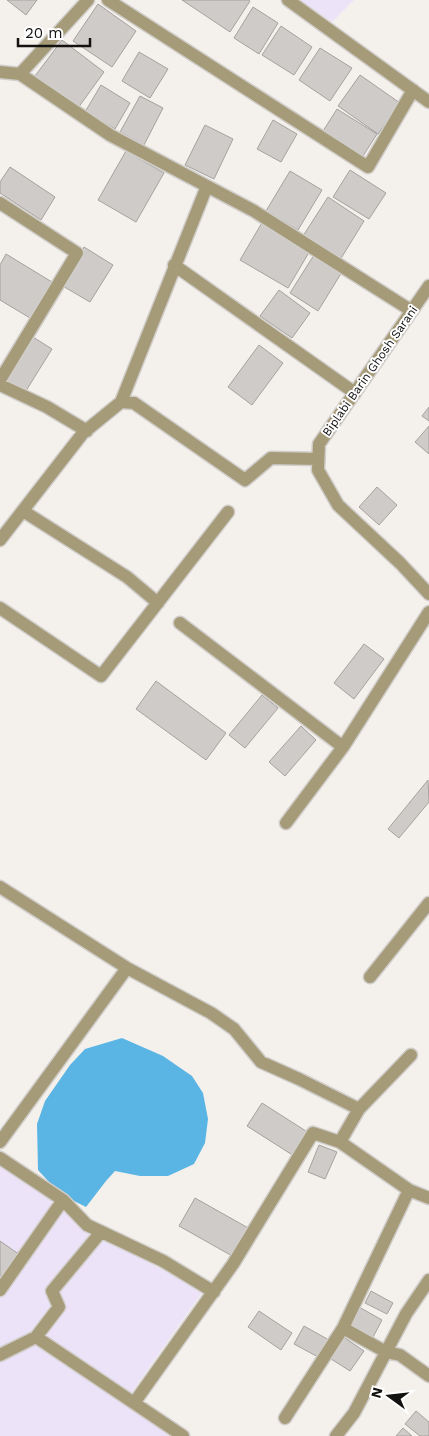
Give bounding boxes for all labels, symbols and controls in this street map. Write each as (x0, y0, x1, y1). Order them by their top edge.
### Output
scale bar (18, 15, 90, 47)
text: 20 m (25, 24, 63, 42)
street label: Biplabi Barin Ghosh Sarani (320, 303, 420, 439)
north arrow (364, 1371, 414, 1421)
text: N (367, 1386, 386, 1400)

